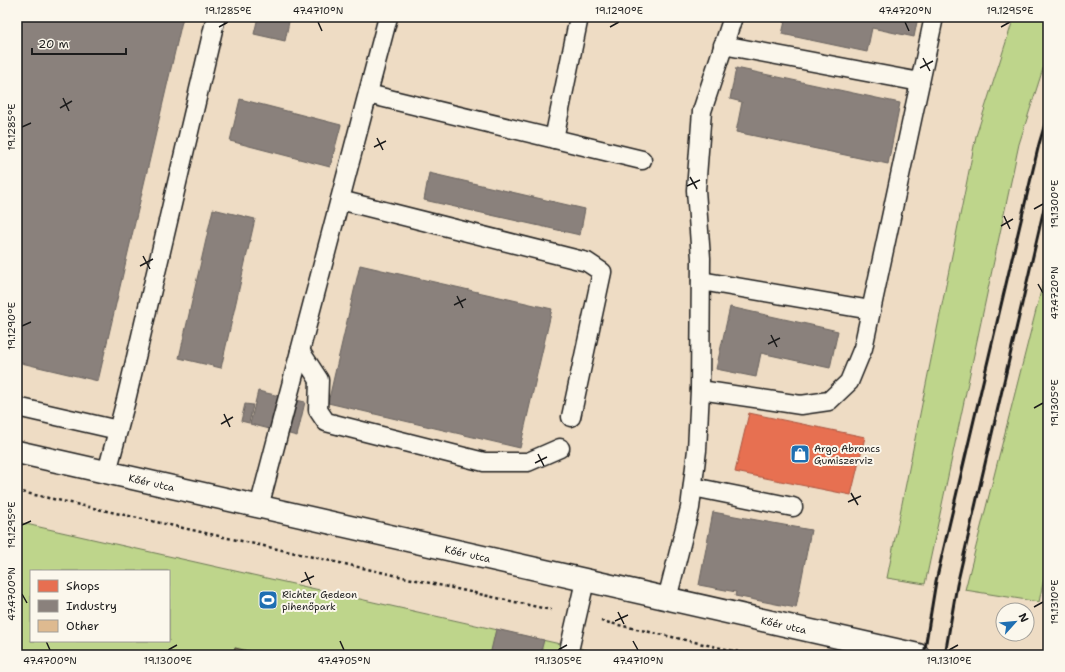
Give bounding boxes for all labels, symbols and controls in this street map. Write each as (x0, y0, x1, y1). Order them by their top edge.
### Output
text: 19.1285°E (204, 4, 252, 17)
text: 47.4710°N (293, 4, 343, 17)
text: 19.1290°E (595, 4, 643, 17)
text: 47.4720°N (878, 4, 932, 17)
text: 19.1295°E (987, 4, 1033, 17)
scale bar (32, 30, 126, 56)
text: 20 m (38, 36, 69, 52)
text: 19.1285°E (5, 103, 18, 151)
text: 19.1300°E (1048, 180, 1061, 228)
text: 47.4720°N (1048, 266, 1061, 320)
text: 19.1290°E (5, 302, 18, 350)
text: 19.1305°E (1048, 379, 1061, 427)
place label: Argo Abroncs Gumiszerviz (814, 442, 880, 467)
shop icon: Argo Abroncs Gumiszerviz (789, 443, 811, 465)
street label: Kőér utca (127, 471, 176, 494)
text: 19.1295°E (5, 502, 18, 548)
street label: Kőér utca (443, 543, 493, 566)
text: 47.4700°N (5, 567, 18, 621)
legend (30, 570, 170, 642)
text: Shops (66, 578, 100, 594)
text: 19.1310°E (1048, 580, 1061, 624)
place label: Richter Gedeon pihenőpark (282, 588, 357, 613)
sports icon: Richter Gedeon pihenőpark (257, 589, 279, 611)
text: Industry (66, 598, 117, 614)
north arrow (995, 602, 1035, 642)
text: N (1015, 610, 1032, 625)
street label: Kőér utca (759, 614, 809, 637)
text: Other (66, 618, 100, 634)
text: 47.4700°N (23, 654, 77, 667)
text: 19.1300°E (144, 654, 192, 667)
text: 47.4705°N (317, 654, 371, 667)
text: 19.1305°E (534, 654, 582, 667)
text: 47.4710°N (613, 654, 663, 667)
text: 19.1310°E (927, 654, 971, 667)

